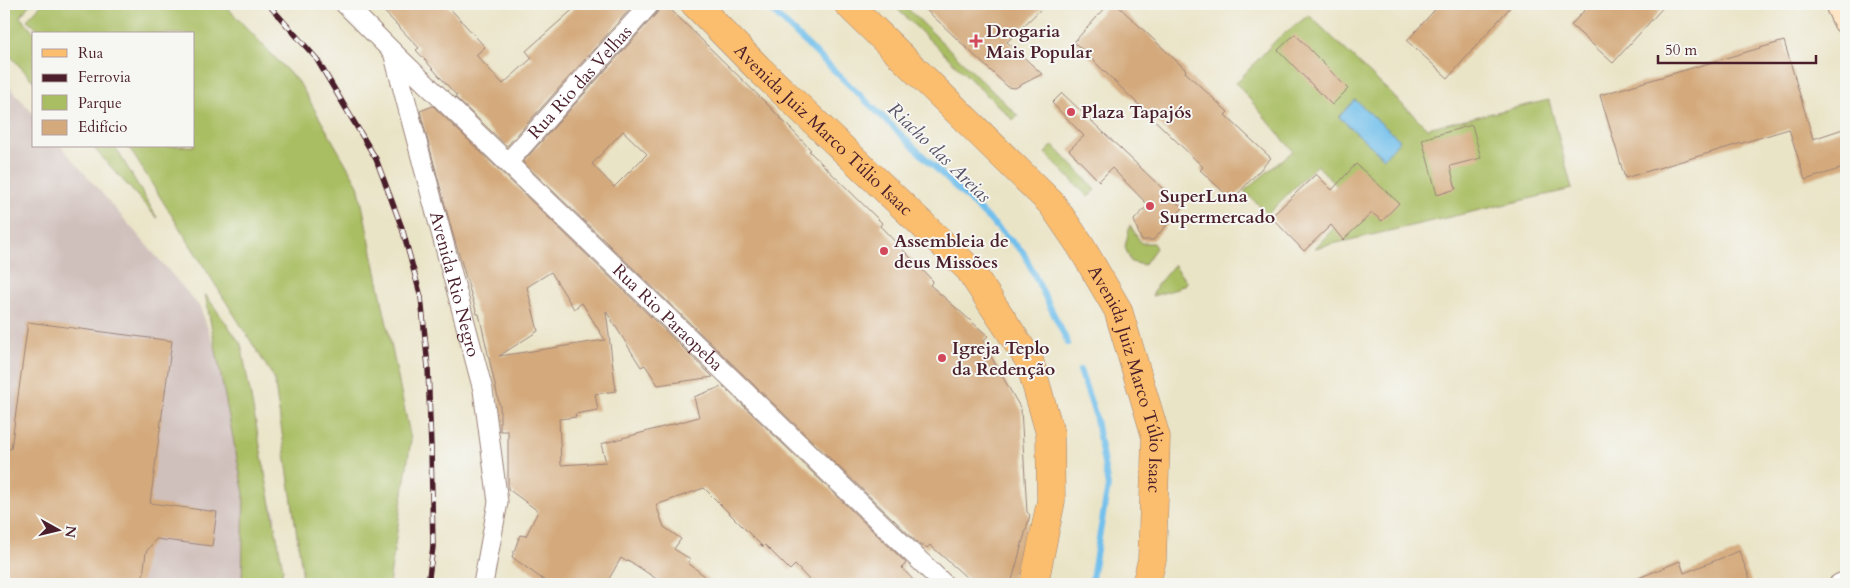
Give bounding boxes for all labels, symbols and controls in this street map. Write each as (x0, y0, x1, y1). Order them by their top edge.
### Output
place label: Drogaria Mais Popular (986, 19, 1093, 65)
street label: Rua Rio das Velhas (522, 20, 638, 145)
legend (32, 32, 195, 148)
scale bar (1658, 32, 1815, 64)
marker: Drogaria Mais Popular (970, 35, 982, 47)
street label: Avenida Juiz Marco Túlio Isaac (728, 39, 918, 222)
text: 50 m (1665, 40, 1697, 60)
text: Rua (78, 43, 104, 63)
text: Ferrovia (78, 67, 131, 87)
text: Parque (78, 93, 122, 113)
water label: Riacho das Areias (882, 97, 997, 209)
place label: Plaza Tapajós (1081, 100, 1191, 125)
marker: Plaza Tapajós (1065, 106, 1077, 118)
text: Edifício (78, 117, 127, 137)
place label: SuperLuna Supermercado (1160, 184, 1275, 230)
marker: SuperLuna Supermercado (1144, 200, 1156, 212)
street label: Avenida Rio Negro (423, 209, 486, 360)
place label: Assembleia de deus Missões (894, 229, 1009, 275)
marker: Assembleia de deus Missões (878, 245, 890, 257)
street label: Rua Rio Paraopeba (607, 258, 728, 377)
street label: Avenida Juiz Marco Túlio Isaac (1081, 261, 1168, 494)
place label: Igreja Teplo da Redenção (952, 336, 1055, 382)
marker: Igreja Teplo da Redenção (936, 352, 948, 364)
north arrow (32, 506, 82, 556)
text: N (60, 524, 81, 539)

